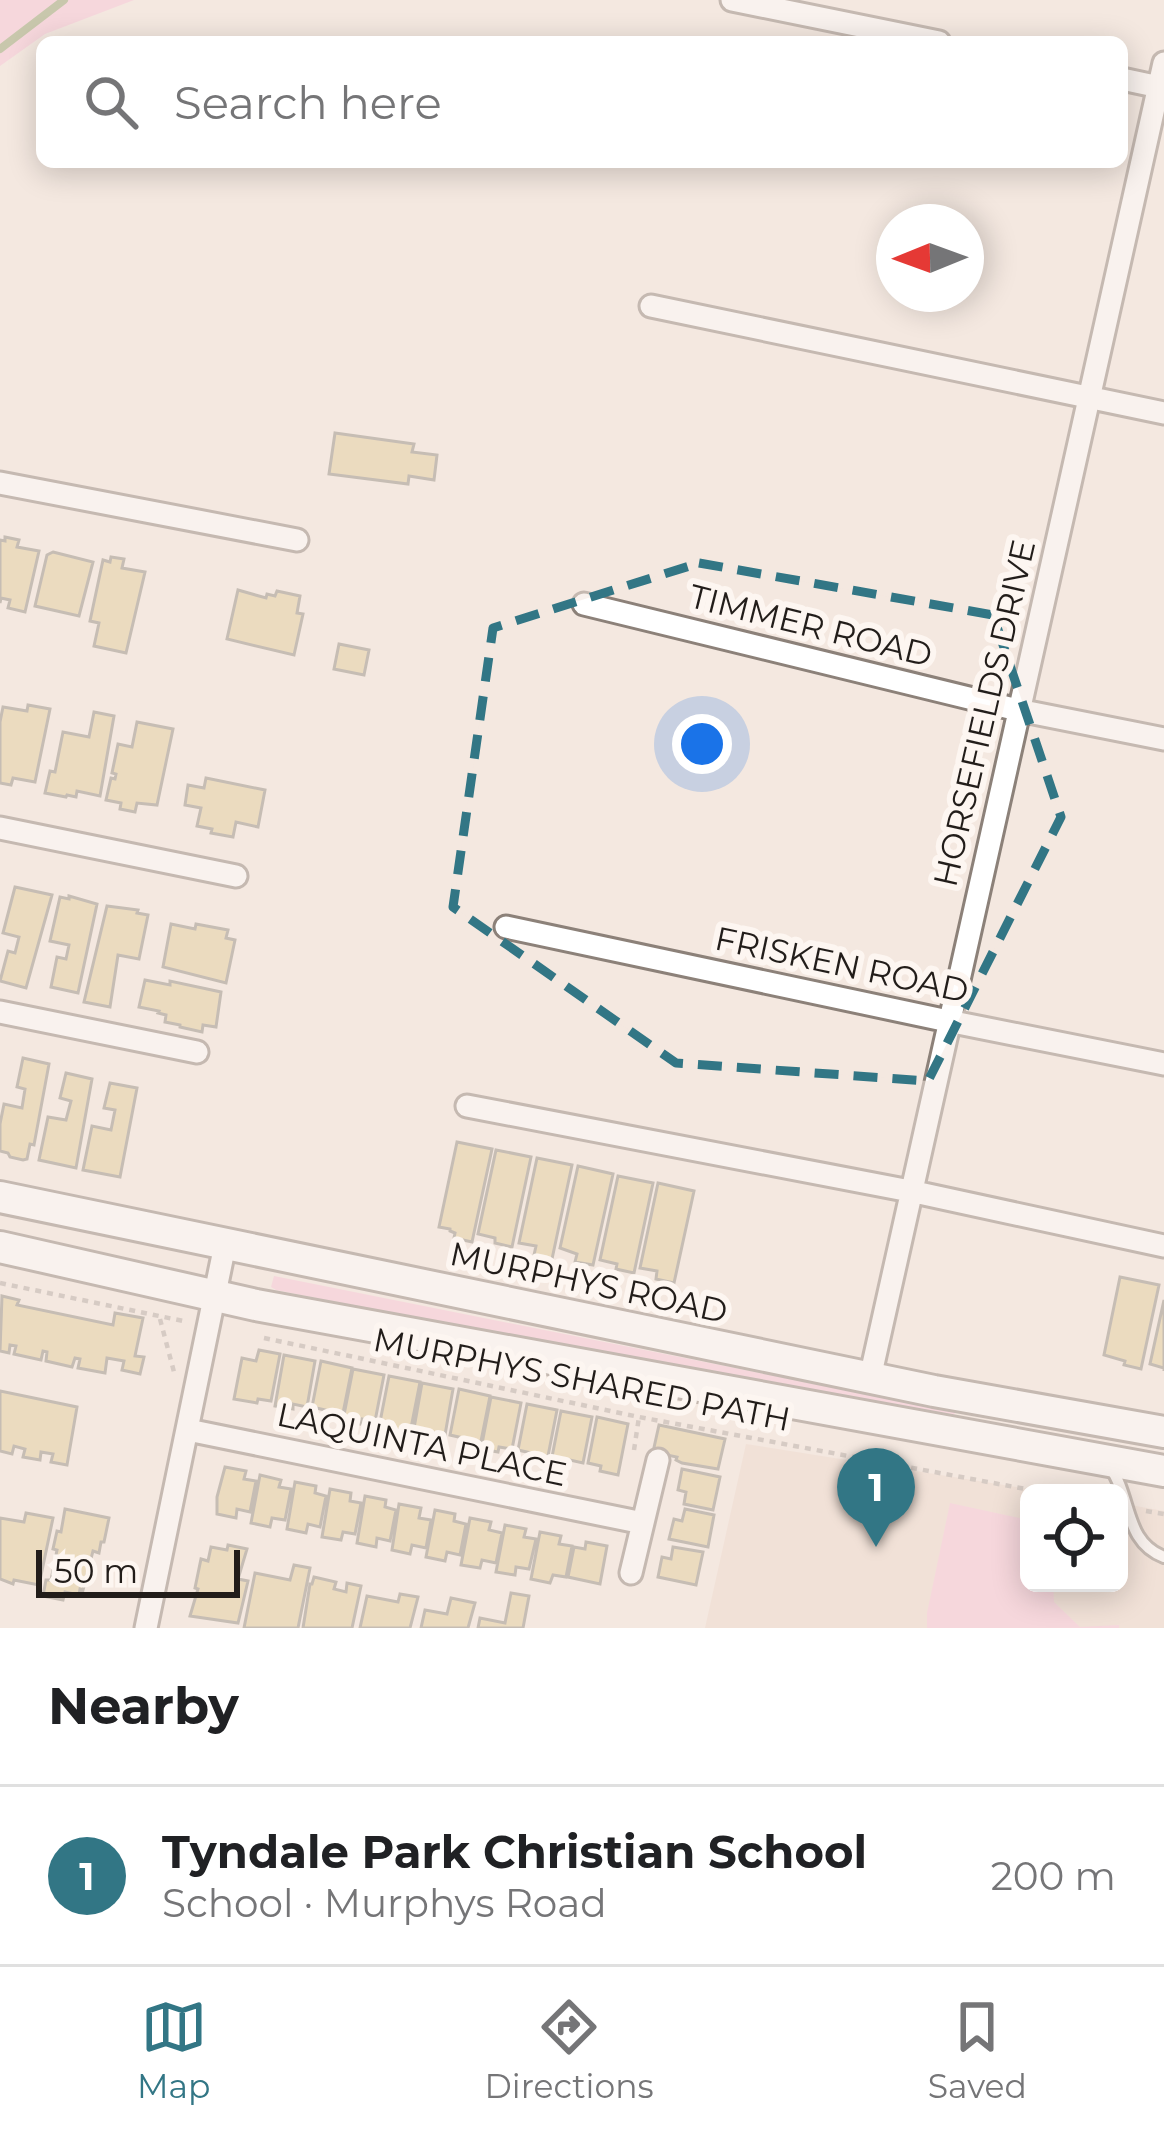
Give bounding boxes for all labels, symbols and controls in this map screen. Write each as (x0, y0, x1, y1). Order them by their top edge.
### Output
search box (36, 36, 1128, 168)
icon: search (78, 69, 144, 135)
text: Search here (174, 75, 442, 130)
north arrow (876, 204, 984, 312)
street label: HORSEFIELDS DRIVE (925, 536, 1043, 890)
street label: TIMMER ROAD (686, 576, 936, 674)
your location (672, 714, 732, 774)
street label: FRISKEN ROAD (712, 918, 972, 1010)
street label: MURPHYS ROAD (447, 1233, 731, 1331)
street label: MURPHYS SHARED PATH (370, 1319, 794, 1439)
street label: LAQUINTA PLACE (274, 1394, 570, 1494)
pin: 1 (837, 1448, 915, 1547)
map controls (1020, 1484, 1128, 1592)
button: locate (1020, 1484, 1128, 1592)
scale bar (36, 1544, 240, 1597)
text: 50 m (54, 1551, 138, 1591)
text: Nearby (48, 1675, 239, 1737)
text: Tyndale Park Christian School (162, 1824, 867, 1879)
text: 1 (79, 1852, 95, 1900)
text: 200 m (991, 1852, 1116, 1900)
text: School · Murphys Road (162, 1879, 607, 1927)
tab: Map (137, 1994, 210, 2106)
tab: Directions (485, 1994, 654, 2106)
tab: Saved (928, 1994, 1027, 2106)

